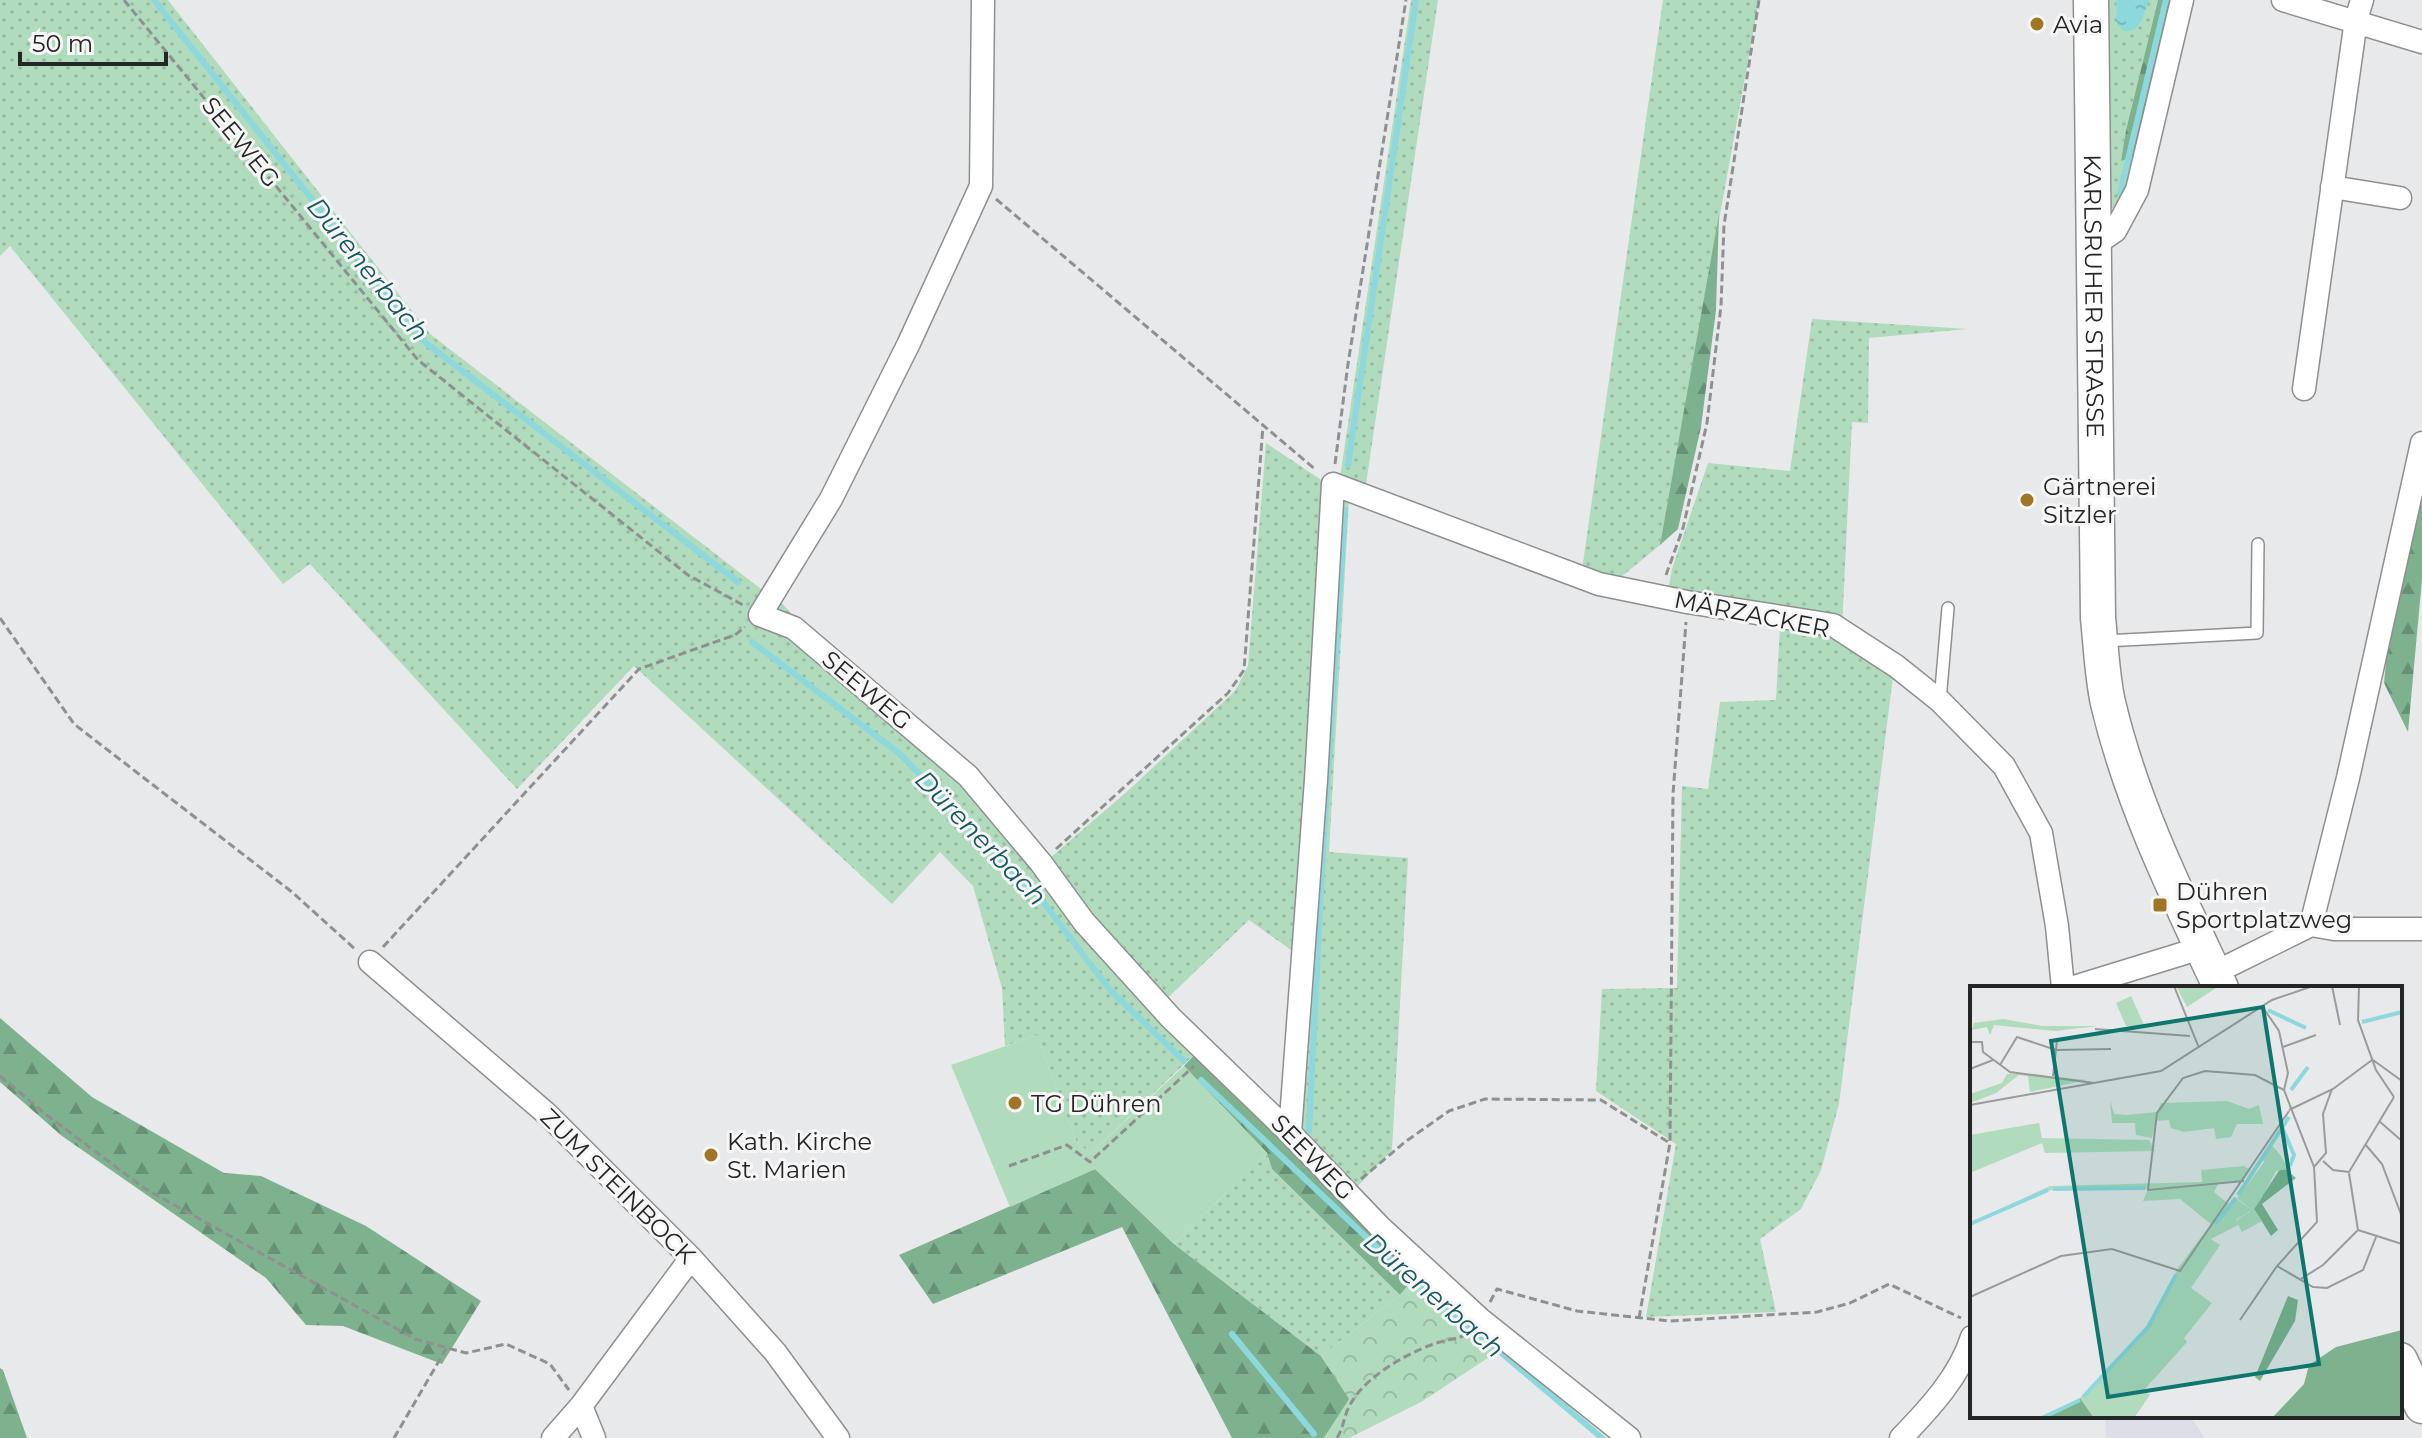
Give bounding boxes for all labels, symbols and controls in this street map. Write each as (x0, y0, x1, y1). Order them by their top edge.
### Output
place label: Avia (2053, 10, 2103, 39)
marker: Avia (2028, 15, 2046, 33)
scale bar (20, 16, 166, 66)
text: 50 m (32, 29, 93, 58)
street label: SEEWEG (196, 91, 286, 193)
street label: KARLSRUHER STRASSE (2078, 154, 2110, 438)
water label: Dürenerbach (300, 191, 436, 347)
place label: Gärtnerei Sitzler (2043, 472, 2156, 529)
marker: Gärtnerei Sitzler (2018, 491, 2036, 509)
street label: MÄRZACKER (1672, 585, 1832, 643)
street label: SEEWEG (817, 644, 917, 736)
water label: Dürenerbach (909, 764, 1053, 912)
place label: Dühren Sportplatzweg (2176, 877, 2352, 934)
marker: Dühren Sportplatzweg (2151, 896, 2169, 914)
inset map (1970, 986, 2402, 1418)
place label: TG Dühren (1031, 1089, 1162, 1118)
marker: TG Dühren (1006, 1094, 1024, 1112)
street label: ZUM STEINBOCK (534, 1102, 702, 1270)
street label: SEEWEG (1265, 1108, 1361, 1206)
place label: Kath. Kirche St. Marien (727, 1127, 872, 1184)
marker: Kath. Kirche St. Marien (702, 1146, 720, 1164)
water label: Dürenerbach (1357, 1225, 1511, 1365)

